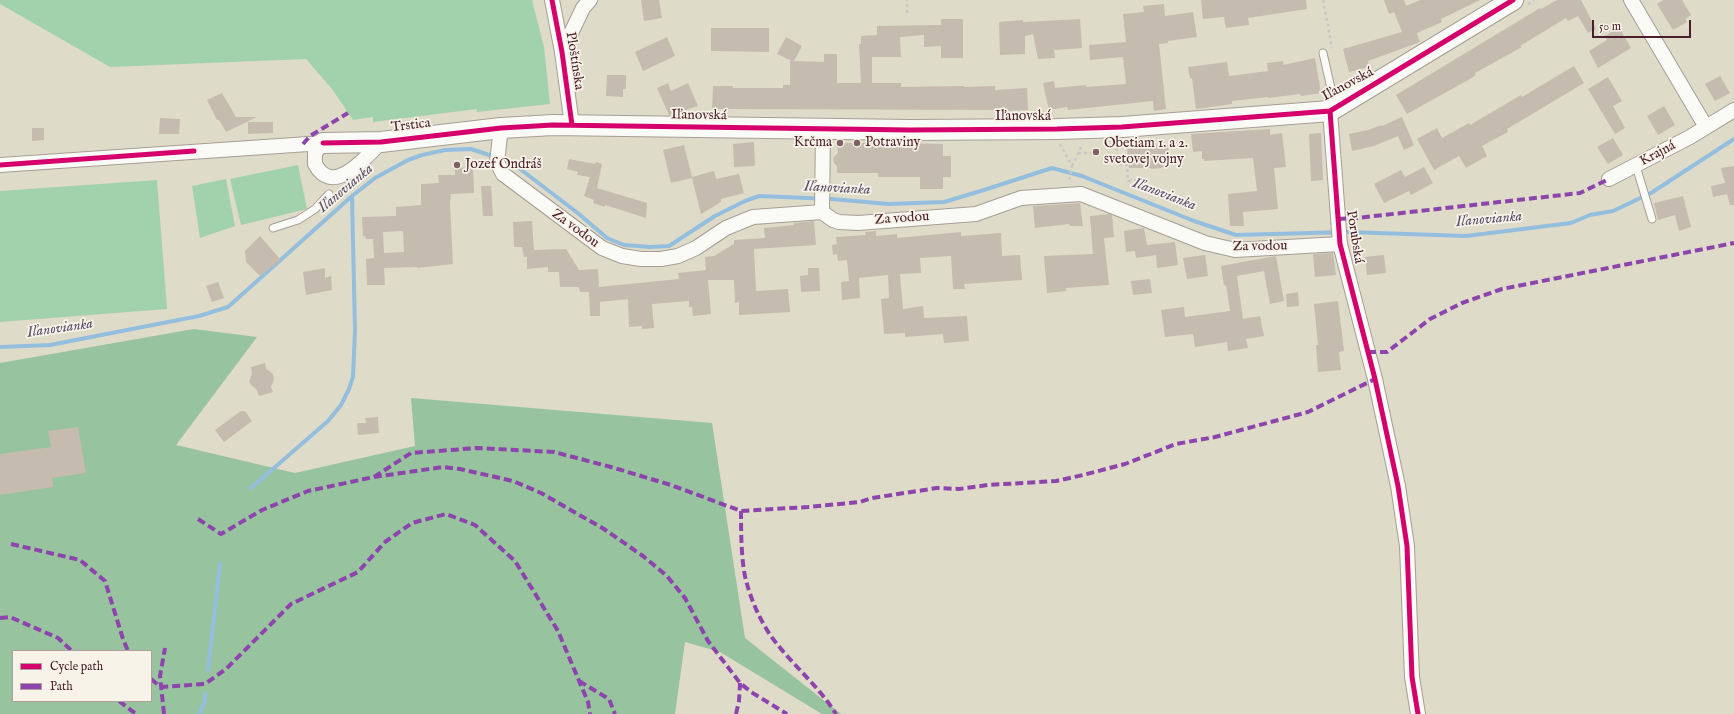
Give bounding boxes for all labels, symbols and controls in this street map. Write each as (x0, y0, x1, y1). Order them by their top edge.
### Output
scale bar (1594, 12, 1693, 38)
text: 50 m (1599, 19, 1621, 34)
street label: Ploštínska (561, 31, 587, 91)
street label: Iľanovská (1319, 64, 1377, 106)
street label: Iľanovská (671, 107, 727, 125)
street label: Iľanovská (995, 109, 1051, 125)
street label: Trstica (390, 115, 432, 137)
place label: Krčma (794, 135, 832, 151)
place label: Potraviny (865, 135, 920, 151)
place label: Obetiam 1. a 2. svetovej vojny (1104, 136, 1188, 168)
marker: Krčma (835, 138, 845, 148)
marker: Potraviny (852, 138, 862, 148)
street label: Krajná (1637, 138, 1679, 170)
marker: Obetiam 1. a 2. svetovej vojny (1091, 147, 1101, 157)
place label: Jozef Ondráš (465, 157, 542, 173)
marker: Jozef Ondráš (452, 160, 462, 170)
water label: Iľanovianka (315, 161, 377, 217)
water label: Iľanovianka (1130, 175, 1198, 215)
water label: Iľanovianka (803, 178, 871, 200)
street label: Za vodou (548, 206, 602, 252)
water label: Iľanovianka (1455, 208, 1523, 232)
street label: Za vodou (874, 209, 930, 229)
street label: Porubská (1342, 209, 1366, 265)
street label: Za vodou (1232, 238, 1288, 256)
water label: Iľanovianka (26, 315, 94, 343)
legend (12, 650, 152, 702)
text: Cycle path (50, 659, 103, 674)
text: Path (50, 679, 73, 694)

